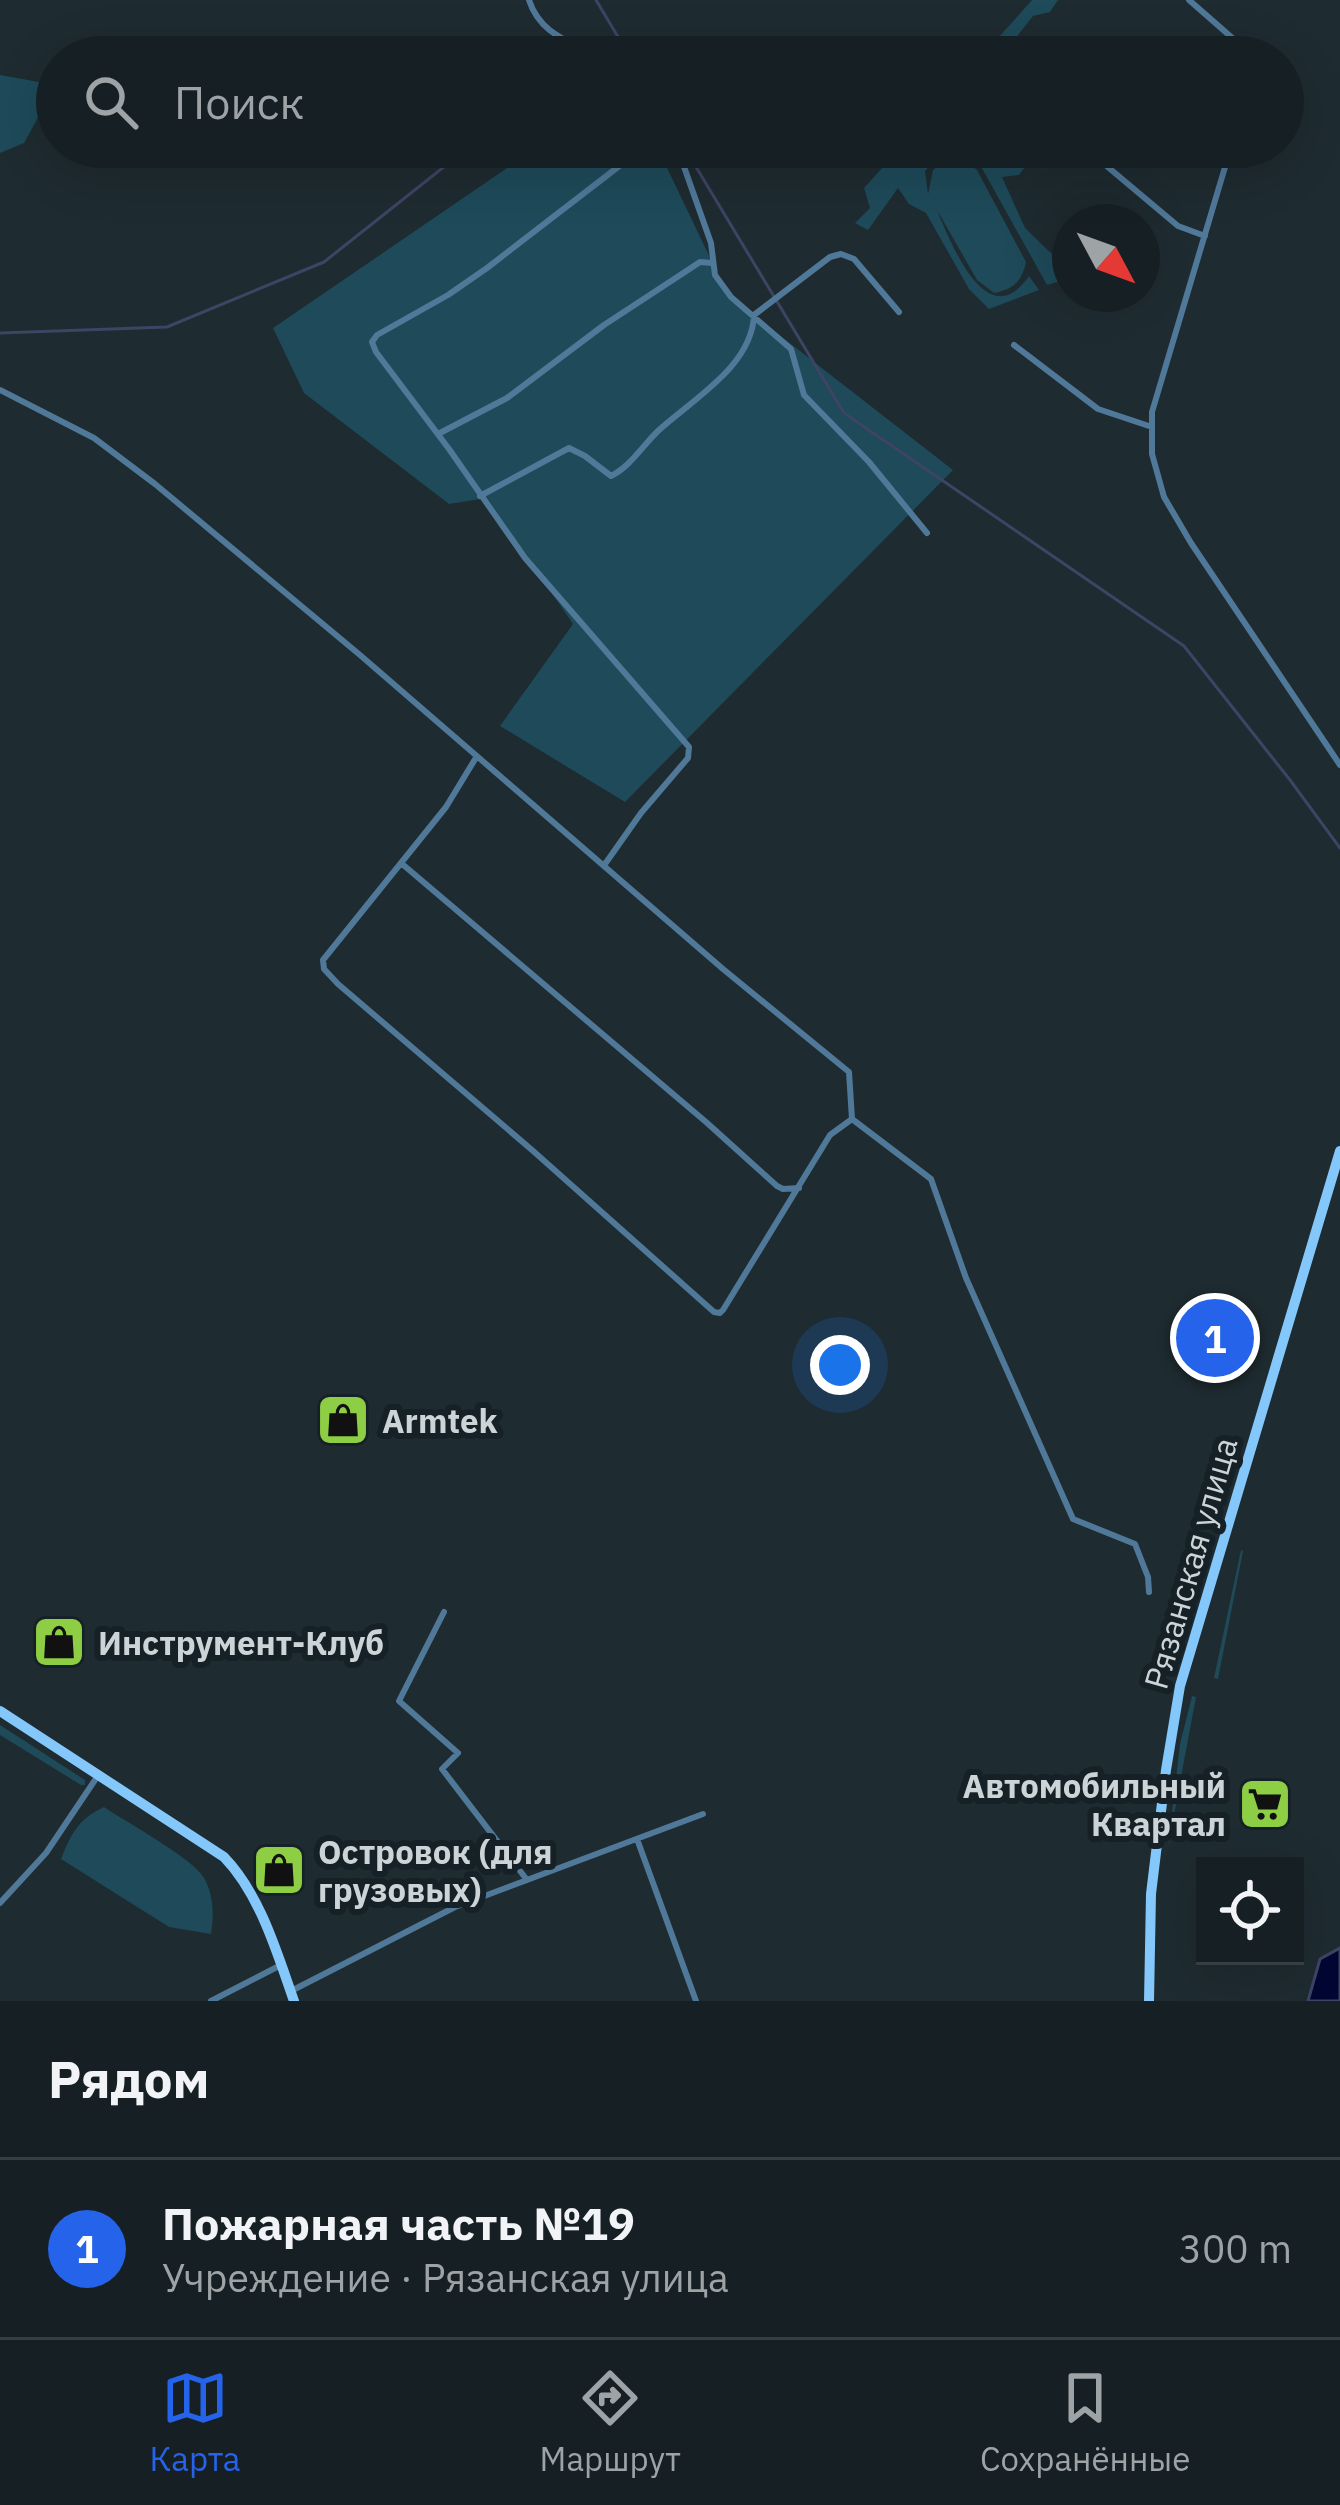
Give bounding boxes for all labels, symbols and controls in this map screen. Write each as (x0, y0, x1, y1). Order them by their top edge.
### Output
search box (36, 36, 1304, 168)
icon: search (78, 69, 144, 135)
text: Поиск (174, 73, 304, 131)
north arrow (1052, 204, 1160, 312)
pin: 1 (1176, 1293, 1254, 1383)
your location (810, 1335, 870, 1395)
shop icon: Armtek (315, 1392, 371, 1448)
place label: Armtek (382, 1399, 498, 1442)
street label: Рязанская улица (1134, 1432, 1246, 1694)
shop icon: Инструмент-Клуб (31, 1614, 87, 1670)
place label: Инструмент-Клуб (98, 1621, 384, 1664)
place label: Автомобильный Квартал (963, 1764, 1226, 1845)
supermarket icon: Автомобильный Квартал (1237, 1776, 1293, 1832)
place label: Островок (для грузовых) (318, 1830, 552, 1911)
shop icon: Островок (для грузовых) (251, 1842, 307, 1898)
map controls (1196, 1857, 1304, 1965)
button: locate (1196, 1857, 1304, 1965)
text: Рядом (48, 2046, 210, 2112)
text: Пожарная часть №19 (162, 2194, 635, 2252)
text: 1 (75, 2223, 99, 2274)
text: 300 m (1179, 2223, 1292, 2274)
text: Учреждение · Рязанская улица (162, 2252, 729, 2303)
tab: Карта (150, 2365, 240, 2480)
tab: Маршрут (540, 2365, 681, 2480)
tab: Сохранённые (980, 2365, 1190, 2480)

